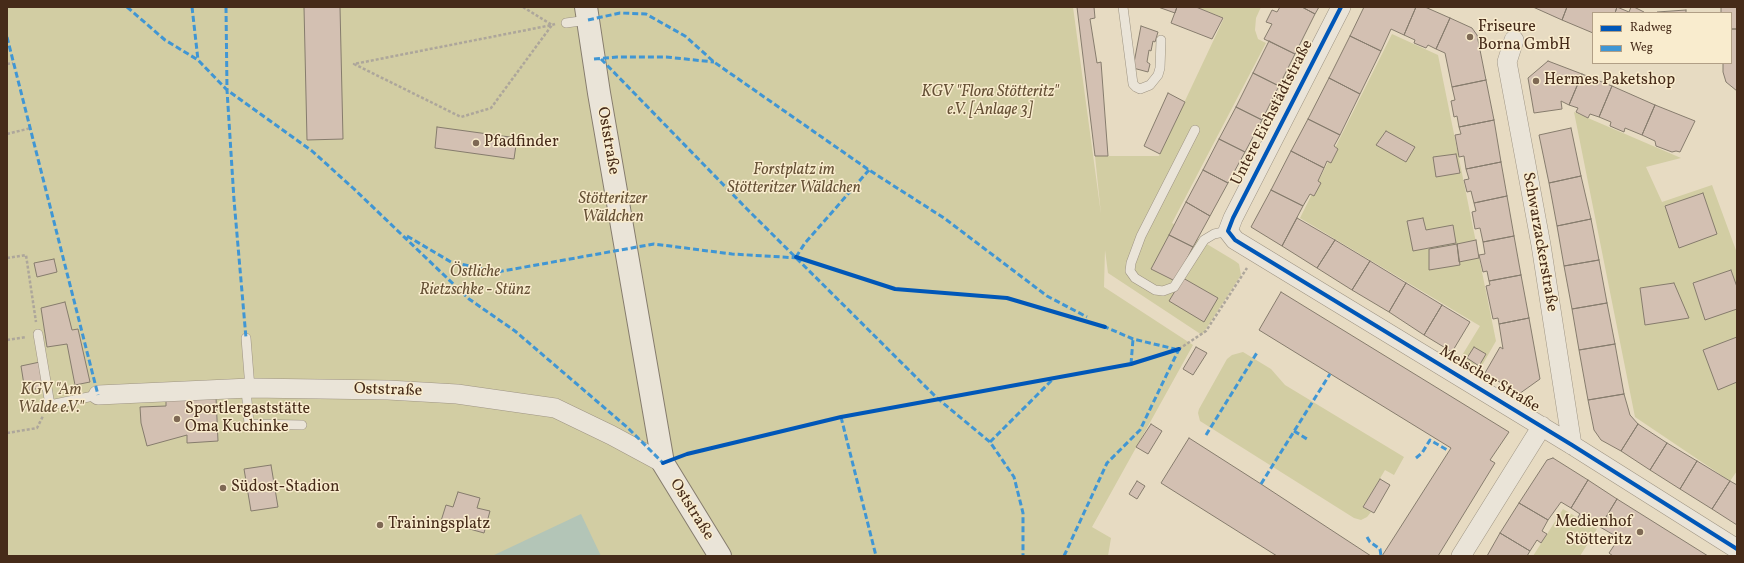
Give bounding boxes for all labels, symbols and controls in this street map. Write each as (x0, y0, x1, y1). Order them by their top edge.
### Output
legend (1592, 12, 1732, 64)
place label: Friseure Borna GmbH (1478, 18, 1571, 56)
text: Radweg (1630, 20, 1672, 36)
marker: Friseure Borna GmbH (1465, 32, 1475, 42)
street label: Untere Eichstädtstraße (1228, 37, 1318, 189)
text: Weg (1630, 40, 1653, 56)
place label: Hermes Paketshop (1544, 71, 1675, 91)
marker: Hermes Paketshop (1531, 76, 1541, 86)
park label: KGV "Flora Stötteritz" e.V. [Anlage 3] (921, 83, 1059, 121)
street label: Oststraße (592, 106, 622, 176)
place label: Pfadfinder (484, 133, 559, 153)
marker: Pfadfinder (471, 138, 481, 148)
park label: Forstplatz im Stötteritzer Wäldchen (727, 161, 861, 199)
street label: Schwarzackerstraße (1517, 171, 1561, 313)
park label: Stötteritzer Wäldchen (578, 190, 648, 228)
park label: Östliche Rietzschke - Stünz (420, 263, 530, 301)
street label: Melscher Straße (1435, 342, 1543, 418)
street label: Oststraße (353, 380, 423, 402)
park label: KGV "Am Walde e.V." (18, 381, 84, 419)
place label: Sportlergaststätte Oma Kuchinke (185, 400, 310, 438)
marker: Sportlergaststätte Oma Kuchinke (172, 414, 182, 424)
street label: Oststraße (665, 476, 717, 544)
place label: Südost-Stadion (231, 478, 340, 498)
marker: Südost-Stadion (218, 483, 228, 493)
place label: Medienhof Stötteritz (1555, 513, 1632, 551)
place label: Trainingsplatz (388, 515, 490, 535)
marker: Trainingsplatz (375, 520, 385, 530)
marker: Medienhof Stötteritz (1635, 527, 1645, 537)

